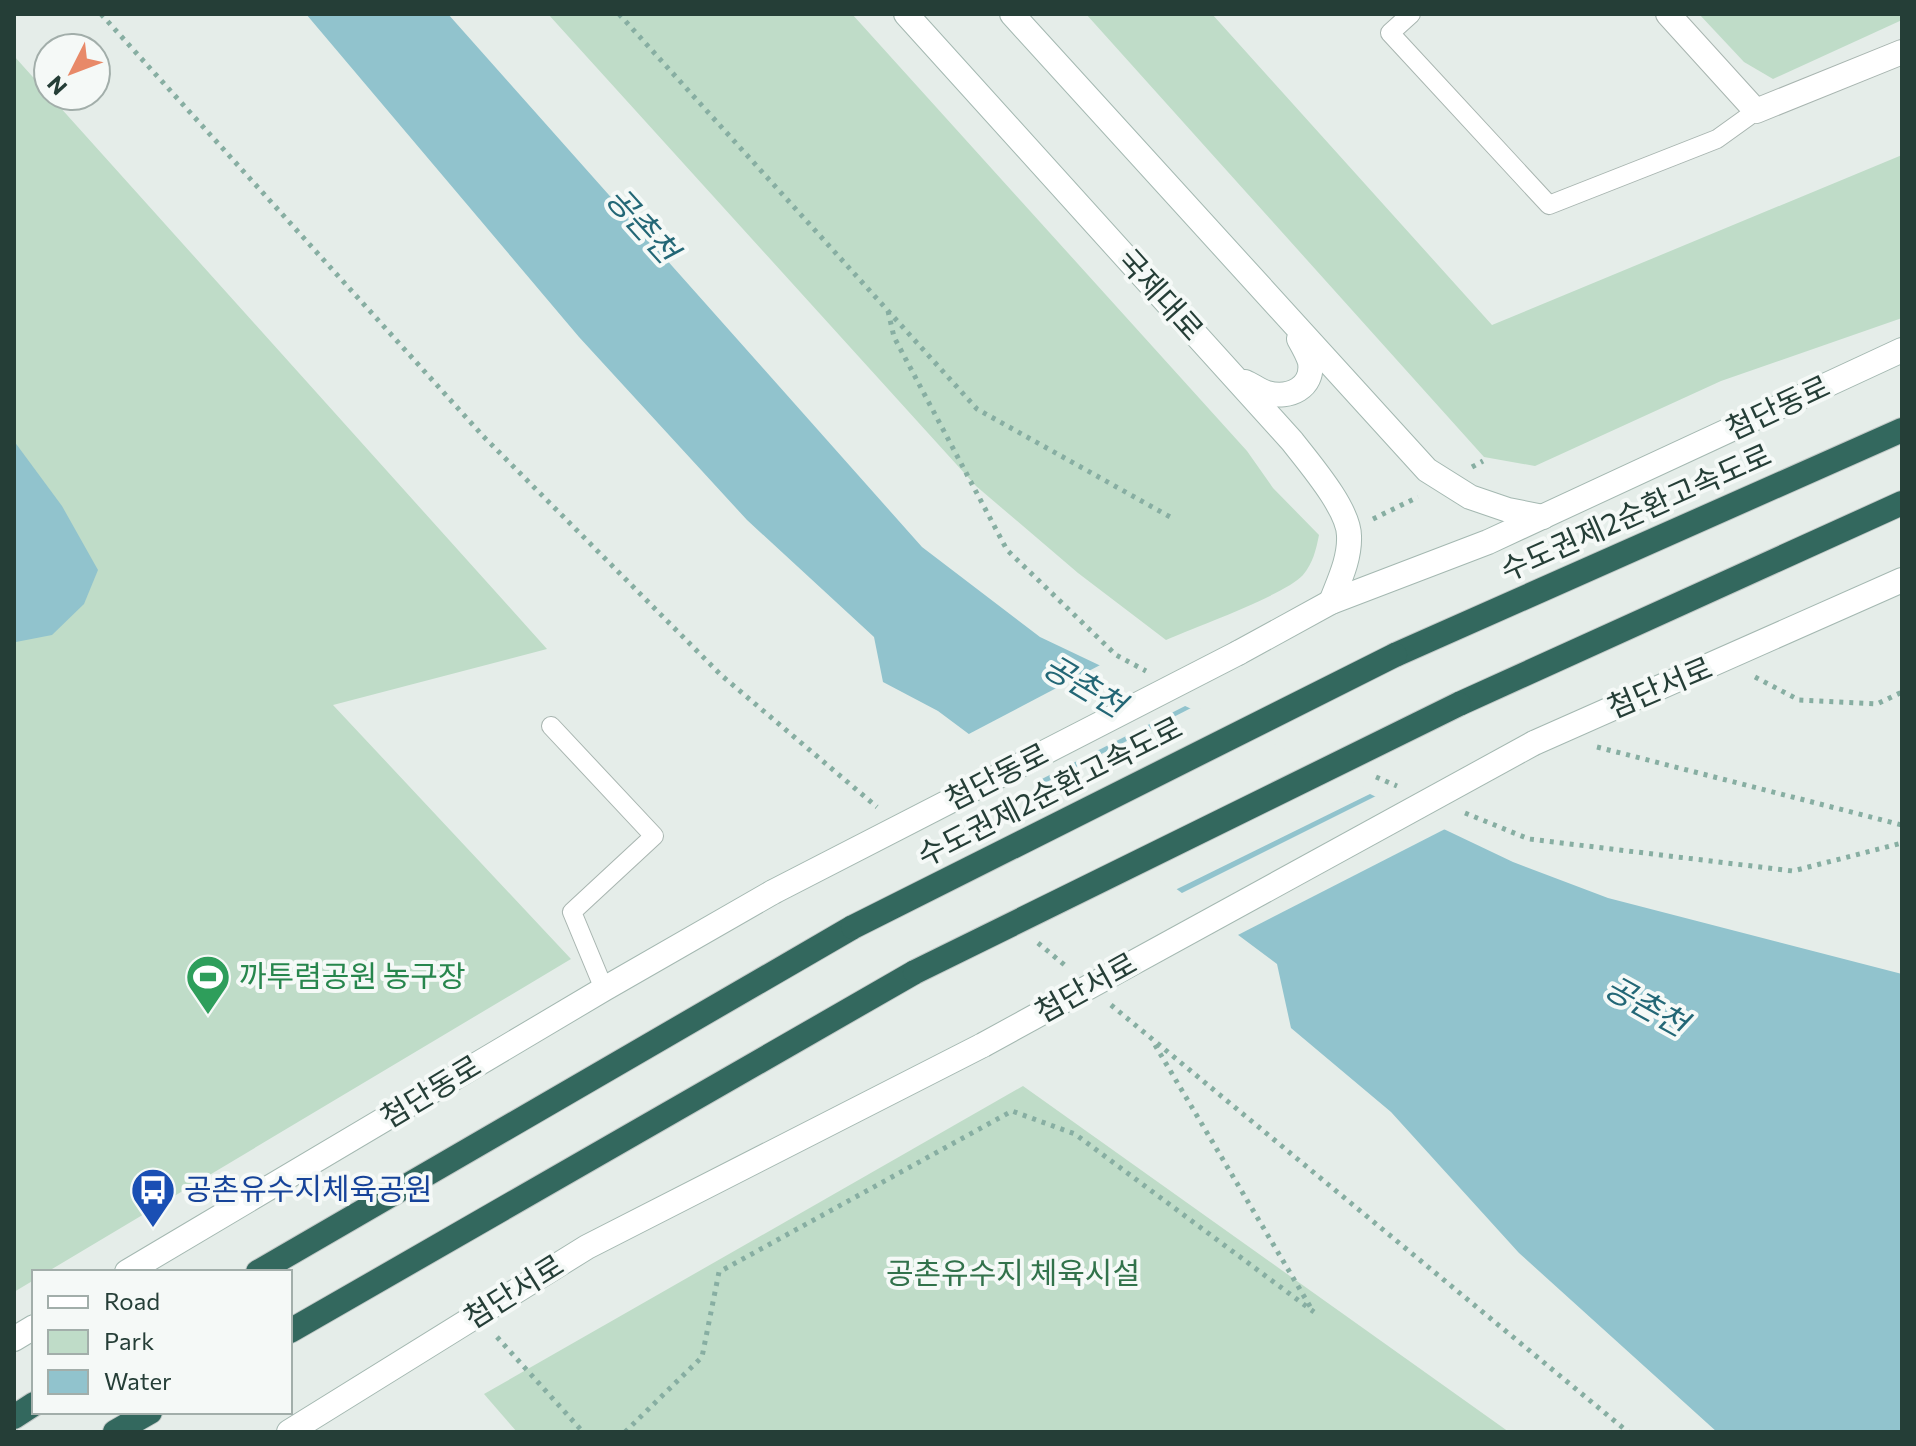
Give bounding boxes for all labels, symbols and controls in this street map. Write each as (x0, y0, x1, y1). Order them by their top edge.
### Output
north arrow (32, 32, 112, 112)
text: N (41, 71, 72, 101)
water label: 공촌천 (599, 177, 690, 273)
street label: 국제대로 (1111, 240, 1213, 347)
street label: 첨단동로 (1719, 366, 1835, 446)
street label: 수도권제2순환고속도로 (1494, 434, 1776, 587)
water label: 공촌천 (1037, 644, 1136, 726)
street label: 첨단서로 (1601, 647, 1717, 724)
street label: 수도권제2순환고속도로 (910, 707, 1188, 873)
street label: 첨단동로 (938, 733, 1053, 816)
street label: 첨단서로 (1028, 943, 1142, 1029)
sports icon: 까투렴공원 농구장 (184, 953, 232, 1016)
place label: 까투렴공원 농구장 (239, 956, 466, 993)
water label: 공촌천 (1599, 965, 1698, 1045)
street label: 첨단동로 (373, 1046, 487, 1134)
bus stop icon: 공촌유수지체육공원 (129, 1166, 177, 1229)
place label: 공촌유수지체육공원 (184, 1169, 432, 1206)
street label: 첨단서로 (456, 1245, 569, 1335)
park label: 공촌유수지 체육시설 (886, 1253, 1140, 1290)
legend (32, 1270, 292, 1414)
text: Road (104, 1286, 160, 1315)
text: Park (104, 1326, 154, 1355)
text: Water (104, 1366, 172, 1395)

